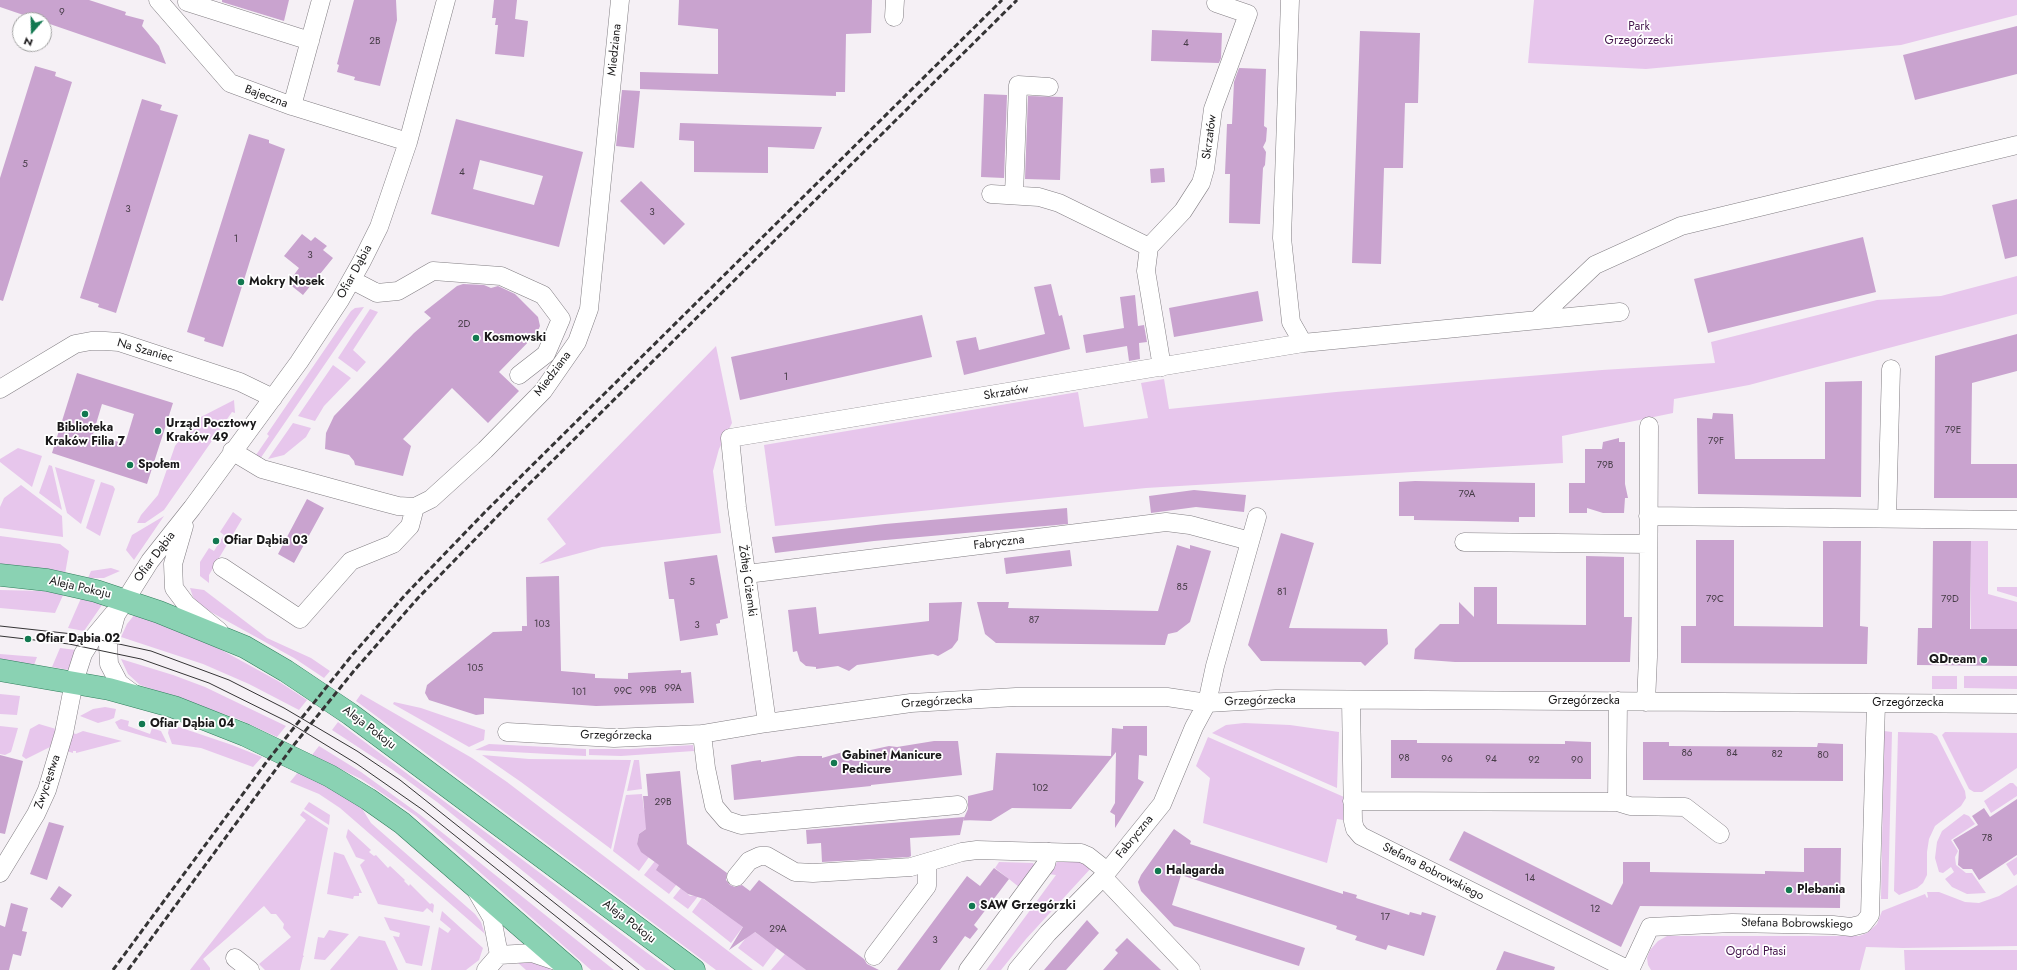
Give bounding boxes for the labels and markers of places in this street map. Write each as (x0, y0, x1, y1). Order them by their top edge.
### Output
place label: Mokry Nosek (249, 275, 325, 289)
marker: Mokry Nosek (236, 277, 246, 287)
place label: Kosmowski (484, 331, 546, 345)
marker: Kosmowski (471, 333, 481, 343)
marker: Biblioteka Kraków Filia 7 (80, 409, 90, 419)
place label: Urząd Pocztowy Kraków 49 (166, 417, 256, 445)
place label: Biblioteka Kraków Filia 7 (45, 421, 125, 449)
marker: Urząd Pocztowy Kraków 49 (153, 426, 163, 436)
place label: Społem (138, 458, 180, 472)
marker: Społem (125, 460, 135, 470)
place label: Ofiar Dąbia 03 (224, 534, 308, 548)
marker: Ofiar Dąbia 03 (211, 536, 221, 546)
place label: Ofiar Dąbia 02 (36, 632, 120, 646)
marker: Ofiar Dąbia 02 (23, 634, 33, 644)
place label: QDream (1929, 653, 1976, 667)
marker: QDream (1979, 655, 1989, 665)
place label: Ofiar Dąbia 04 (150, 717, 235, 731)
marker: Ofiar Dąbia 04 (137, 719, 147, 729)
place label: Gabinet Manicure Pedicure (842, 749, 942, 777)
marker: Gabinet Manicure Pedicure (829, 758, 839, 768)
place label: Halagarda (1166, 864, 1224, 878)
marker: Halagarda (1153, 866, 1163, 876)
place label: Plebania (1797, 883, 1845, 897)
marker: Plebania (1784, 885, 1794, 895)
place label: SAW Grzegórzki (980, 899, 1076, 913)
marker: SAW Grzegórzki (967, 901, 977, 911)

